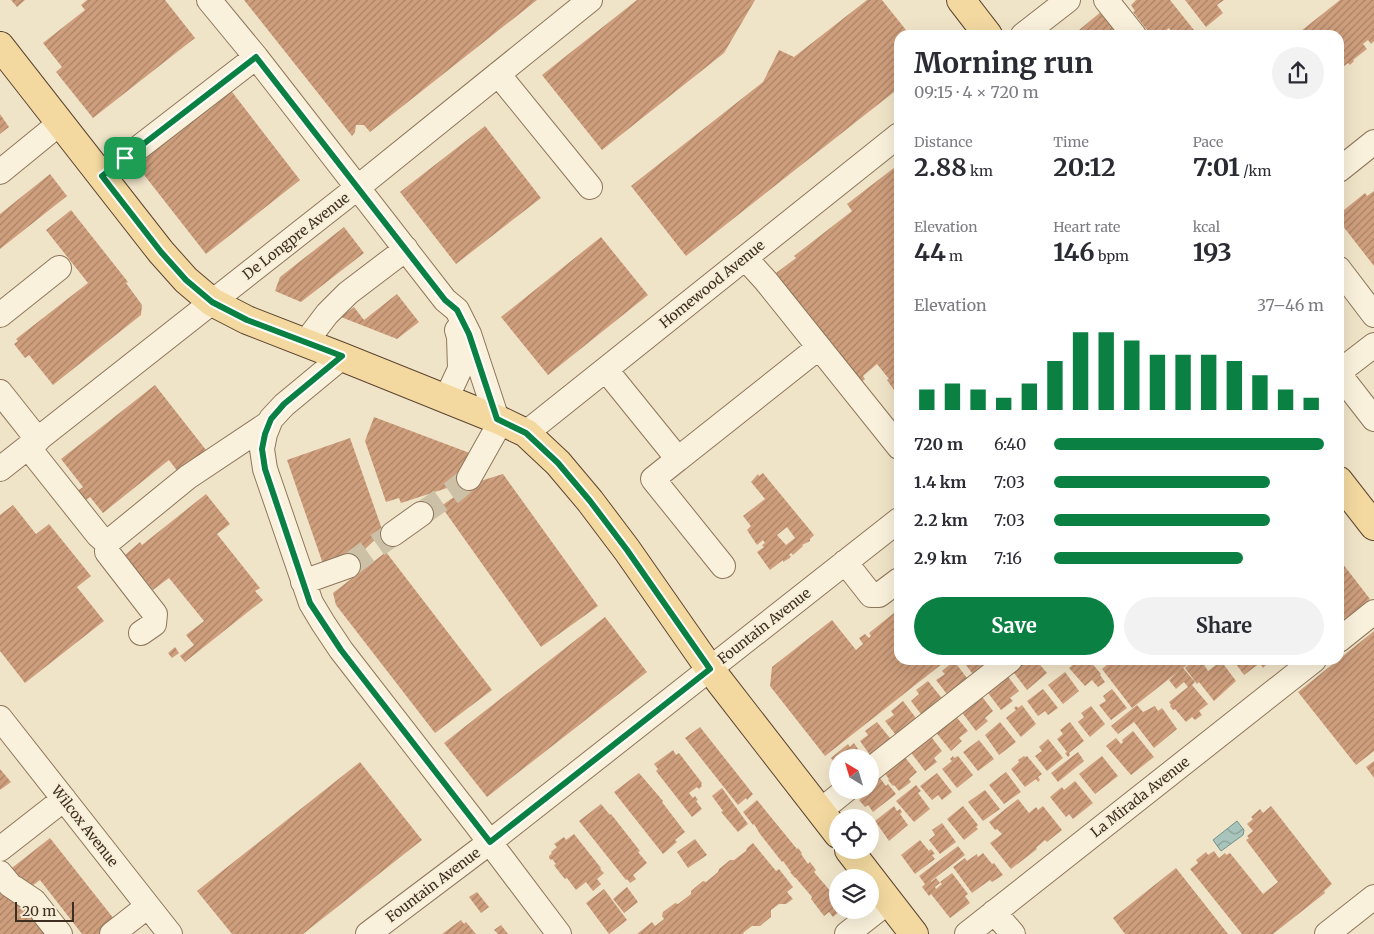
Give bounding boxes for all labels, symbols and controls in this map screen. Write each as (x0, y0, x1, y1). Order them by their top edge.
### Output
text: Morning run (914, 45, 1093, 81)
button: share (1272, 47, 1324, 99)
text: 09:15 · 4 × 720 m (914, 82, 1039, 102)
text: Distance (914, 133, 973, 151)
text: Time (1053, 133, 1089, 151)
text: Pace (1193, 133, 1223, 151)
pin (104, 137, 146, 179)
icon: arrive (111, 144, 139, 172)
text: 2.88 (914, 151, 967, 183)
text: 20:12 (1053, 151, 1116, 183)
text: 7:01 (1193, 151, 1240, 183)
text: km (967, 162, 993, 180)
text: /km (1240, 162, 1271, 180)
street label: De Longpre Avenue (239, 189, 353, 283)
text: Elevation (914, 218, 978, 236)
text: Heart rate (1053, 218, 1120, 236)
text: kcal (1193, 218, 1220, 236)
street label: Homewood Avenue (656, 236, 768, 332)
text: 44 (914, 236, 946, 268)
text: 146 (1053, 236, 1095, 268)
text: 193 (1193, 236, 1232, 268)
text: m (946, 247, 963, 265)
text: bpm (1095, 247, 1129, 265)
text: Elevation (914, 295, 987, 315)
text: 37–46 m (1257, 295, 1324, 315)
text: 720 m (914, 434, 963, 454)
text: 6:40 (994, 434, 1026, 454)
text: 1.4 km (914, 472, 966, 492)
text: 7:03 (994, 472, 1025, 492)
text: 2.2 km (914, 510, 968, 530)
text: 7:03 (994, 510, 1025, 530)
text: 2.9 km (914, 548, 967, 568)
text: 7:16 (994, 548, 1022, 568)
street label: Fountain Avenue (714, 584, 814, 668)
button: Save (914, 597, 1114, 655)
button: Share (1124, 597, 1324, 655)
north arrow (829, 749, 879, 799)
map controls (829, 749, 879, 919)
street label: La Mirada Avenue (1087, 753, 1193, 841)
street label: Wilcox Avenue (47, 781, 122, 870)
button: locate (829, 809, 879, 859)
street label: Fountain Avenue (382, 844, 484, 926)
button: layers (829, 869, 879, 919)
scale bar (15, 899, 74, 922)
text: 20 m (22, 902, 56, 920)

